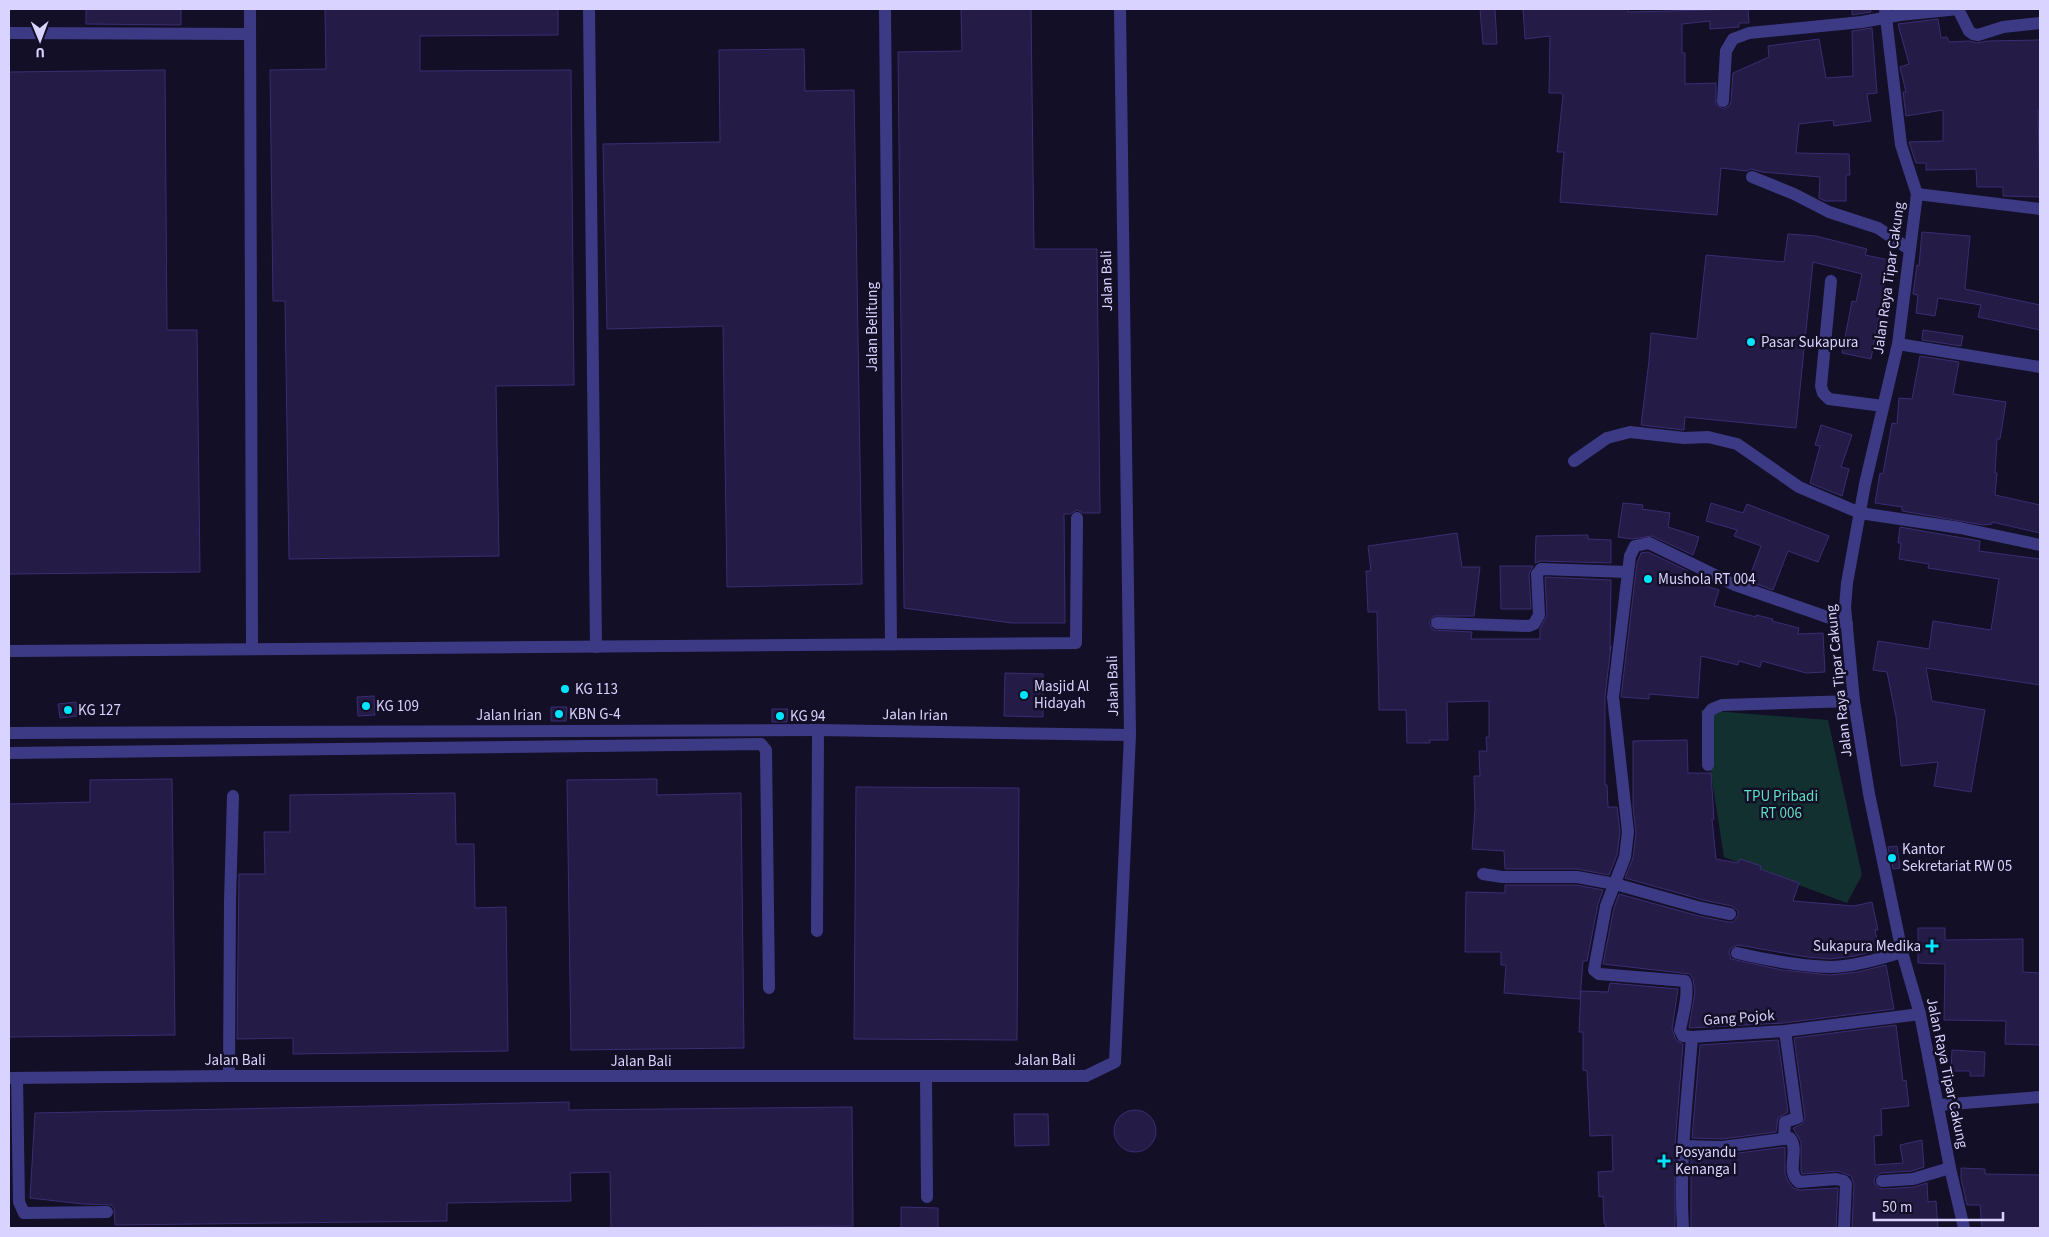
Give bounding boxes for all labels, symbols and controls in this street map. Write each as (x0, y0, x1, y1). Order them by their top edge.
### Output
north arrow (15, 15, 65, 65)
text: U (35, 42, 45, 62)
street label: Jalan Raya Tipar Cakung (1868, 200, 1910, 355)
street label: Jalan Bali (1096, 250, 1118, 312)
street label: Jalan Belitung (862, 282, 883, 372)
place label: Pasar Sukapura (1761, 332, 1858, 353)
marker: Pasar Sukapura (1745, 336, 1757, 348)
place label: Mushola RT 004 (1658, 569, 1756, 590)
marker: Mushola RT 004 (1642, 573, 1654, 585)
street label: Jalan Raya Tipar Cakung (1820, 603, 1857, 758)
street label: Jalan Bali (1102, 655, 1124, 717)
place label: Masjid Al Hidayah (1034, 676, 1090, 714)
place label: KG 113 (575, 679, 618, 700)
marker: KG 113 (559, 683, 571, 695)
marker: Masjid Al Hidayah (1018, 689, 1030, 701)
place label: KG 109 (376, 696, 419, 717)
place label: KG 127 (78, 700, 121, 721)
marker: KG 109 (360, 700, 372, 712)
marker: KG 127 (62, 704, 74, 716)
place label: KBN G-4 (569, 704, 621, 725)
street label: Jalan Irian (882, 704, 948, 726)
street label: Jalan Irian (476, 705, 542, 726)
place label: KG 94 (790, 706, 826, 727)
marker: KBN G-4 (553, 708, 565, 720)
marker: KG 94 (774, 710, 786, 722)
park label: TPU Pribadi RT 006 (1744, 786, 1818, 824)
place label: Kantor Sekretariat RW 05 (1902, 839, 2012, 877)
marker: Kantor Sekretariat RW 05 (1886, 852, 1898, 864)
place label: Sukapura Medika (1813, 936, 1921, 957)
marker: Sukapura Medika (1925, 939, 1939, 953)
street label: Jalan Raya Tipar Cakung (1921, 996, 1973, 1151)
street label: Gang Pojok (1703, 1005, 1776, 1031)
street label: Jalan Bali (204, 1050, 266, 1071)
street label: Jalan Bali (1014, 1050, 1076, 1071)
street label: Jalan Bali (610, 1051, 672, 1072)
place label: Posyandu Kenanga I (1675, 1142, 1737, 1180)
marker: Posyandu Kenanga I (1657, 1154, 1671, 1168)
scale bar (1874, 1190, 2003, 1222)
text: 50 m (1882, 1197, 1912, 1218)

